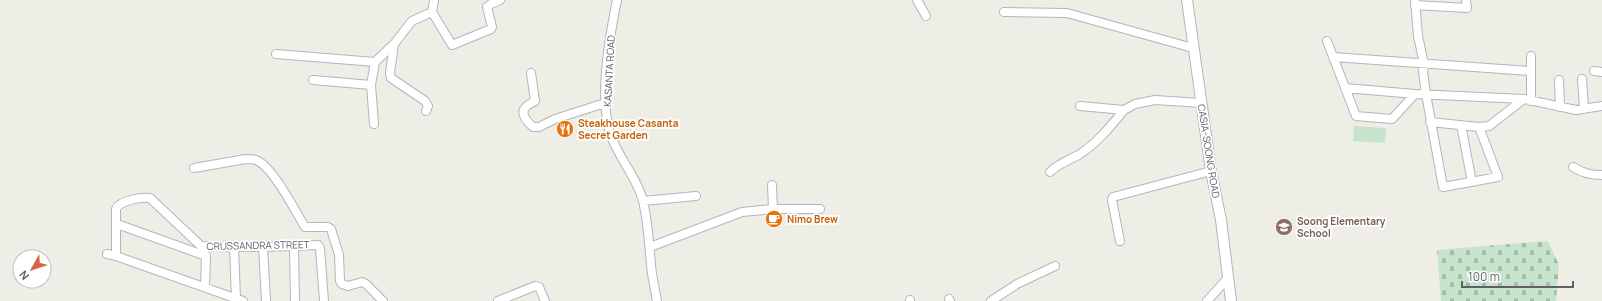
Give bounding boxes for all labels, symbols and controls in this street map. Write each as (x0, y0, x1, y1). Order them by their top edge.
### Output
street label: KASANTA ROAD (600, 34, 618, 107)
street label: CASIA-SOONG ROAD (1195, 103, 1223, 199)
place label: Steakhouse Casanta Secret Garden (578, 116, 679, 142)
restaurant icon: Steakhouse Casanta Secret Garden (555, 119, 575, 139)
cafe icon: Nimo Brew (764, 209, 784, 229)
place label: Nimo Brew (787, 212, 838, 226)
place label: Soong Elementary School (1297, 214, 1386, 240)
school or university icon: Soong Elementary School (1274, 217, 1294, 237)
street label: CRUSSANDRA STREET (206, 237, 310, 253)
north arrow (12, 249, 52, 289)
scale bar (1462, 263, 1573, 289)
text: N (15, 268, 32, 283)
text: 100 m (1468, 268, 1500, 285)

